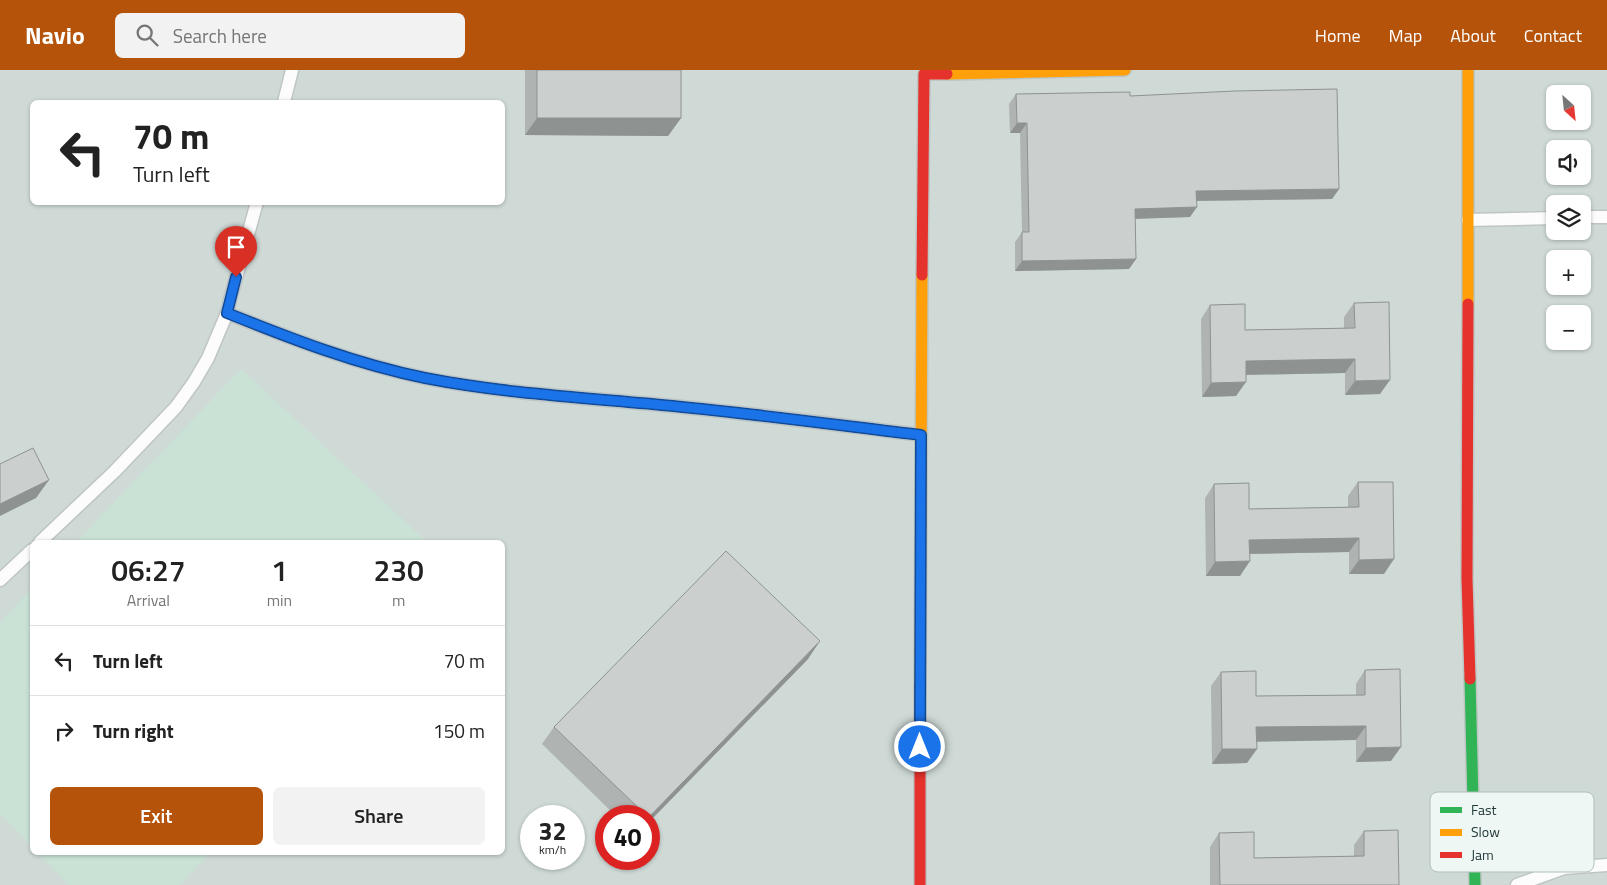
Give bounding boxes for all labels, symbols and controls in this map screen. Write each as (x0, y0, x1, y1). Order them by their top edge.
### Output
search box (115, 13, 465, 58)
text: Navio (25, 17, 85, 53)
icon: search (133, 21, 161, 49)
text: Search here (173, 21, 267, 50)
text: Home (1315, 22, 1361, 49)
text: Map (1389, 22, 1422, 49)
text: About (1450, 22, 1496, 49)
text: Contact (1524, 22, 1582, 49)
north arrow (1546, 85, 1591, 130)
map controls (1546, 85, 1591, 350)
text: 70 m (133, 109, 209, 163)
icon: left (50, 120, 115, 185)
button: sound (1546, 140, 1591, 185)
text: Turn left (133, 157, 210, 191)
button: layers (1546, 195, 1591, 240)
pin (215, 226, 257, 277)
icon: arrive (222, 233, 250, 261)
button: + (1546, 250, 1591, 295)
button: − (1546, 305, 1591, 350)
text: 06:27 (111, 547, 186, 593)
text: 1 (271, 547, 288, 593)
text: 230 (373, 547, 424, 593)
text: Arrival (127, 588, 170, 612)
text: min (267, 588, 292, 612)
text: m (392, 588, 405, 612)
text: Turn left (93, 646, 163, 675)
text: 70 m (444, 646, 485, 675)
icon: left (50, 647, 78, 675)
text: Turn right (93, 716, 174, 745)
text: 150 m (433, 716, 485, 745)
icon: right (50, 717, 78, 745)
position arrow (893, 720, 945, 772)
button: Exit (50, 787, 263, 845)
button: Share (273, 787, 485, 845)
legend (1430, 792, 1594, 872)
text: Fast (1471, 799, 1496, 820)
speed limit sign: 40 (595, 805, 660, 870)
text: 32 (538, 812, 567, 850)
text: Slow (1471, 821, 1500, 842)
text: km/h (539, 840, 566, 859)
text: Jam (1471, 844, 1494, 865)

